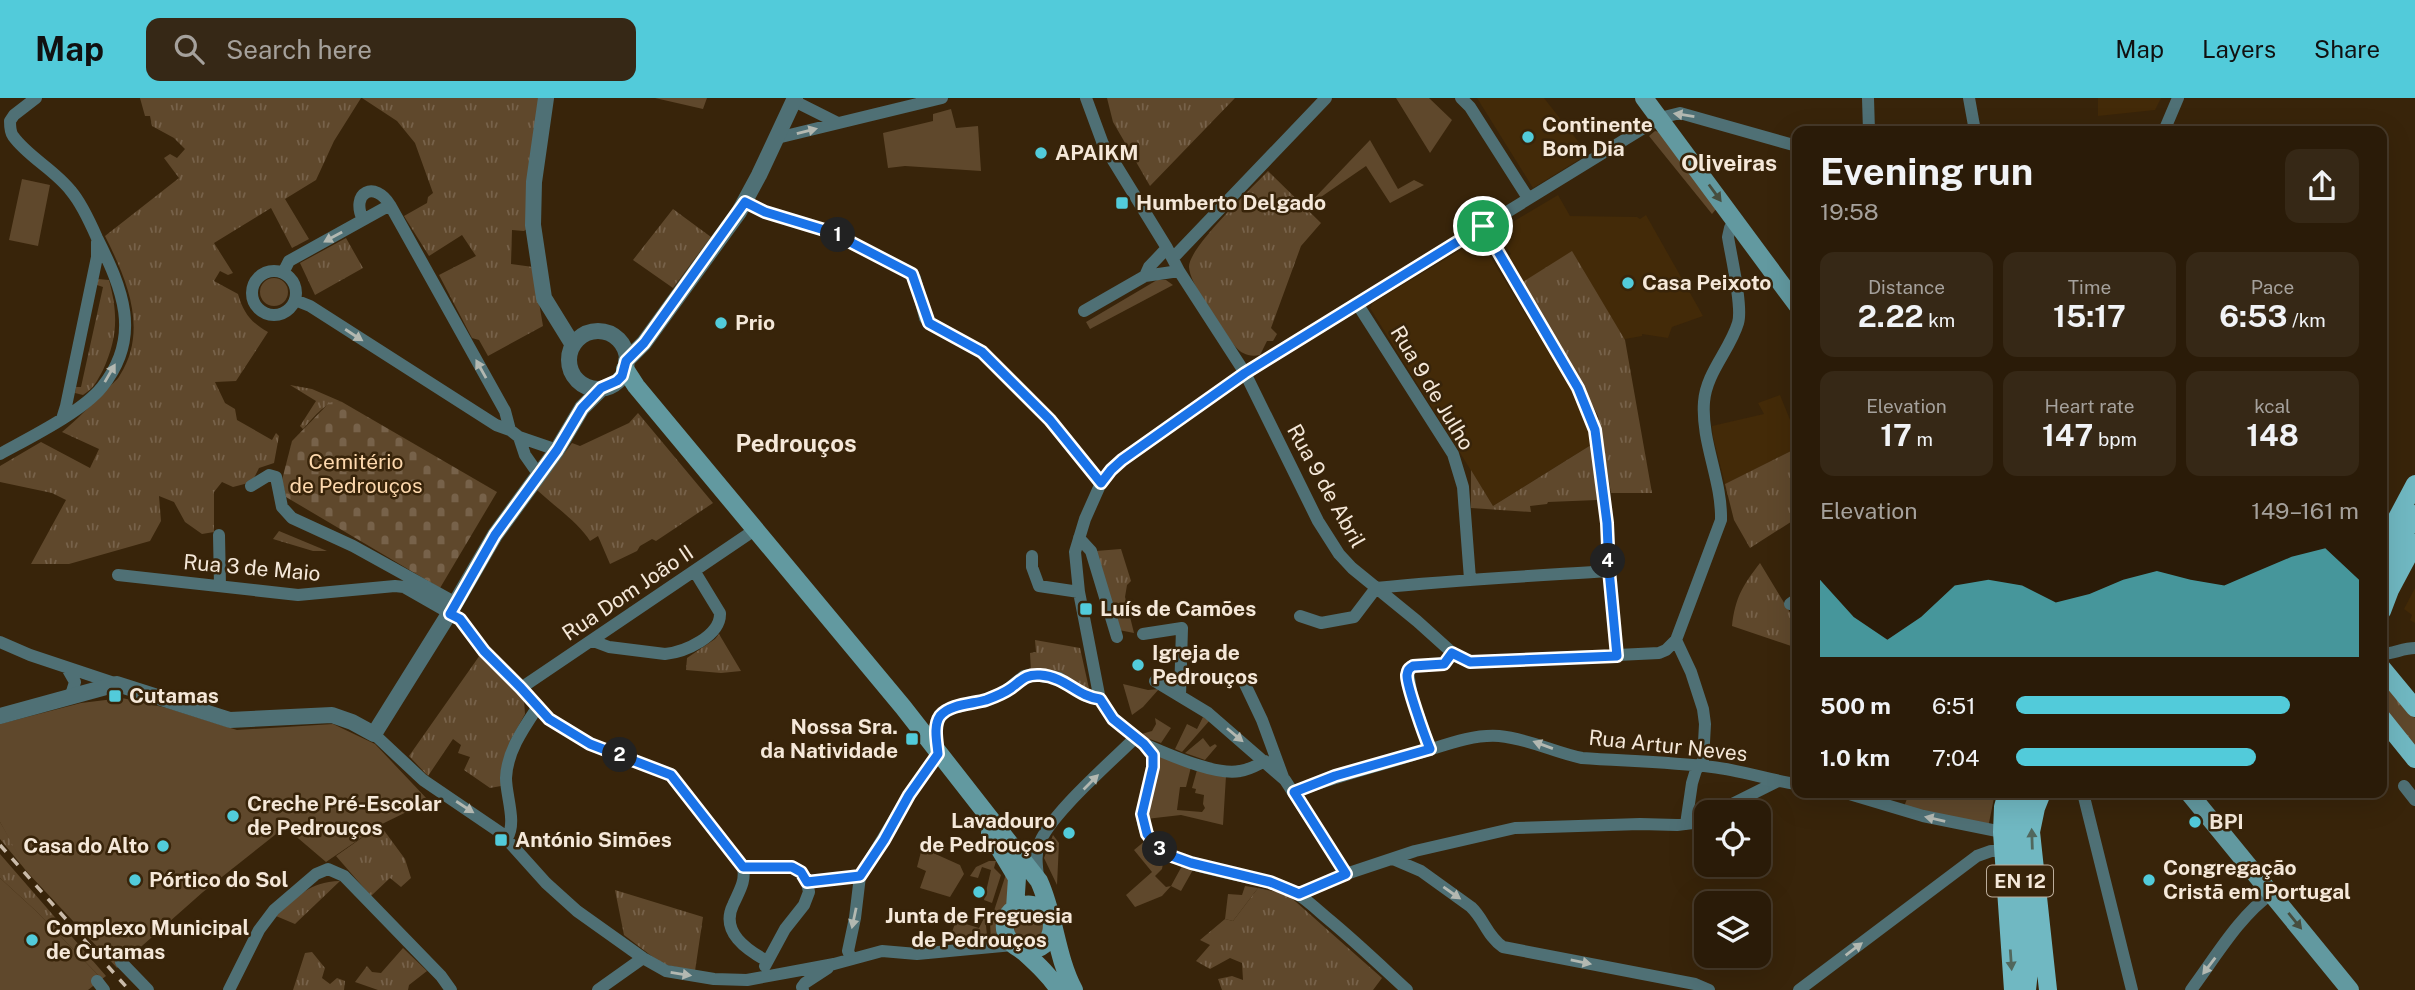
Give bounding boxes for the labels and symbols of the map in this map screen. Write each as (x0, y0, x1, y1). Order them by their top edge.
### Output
one-way arrow (1673, 110, 1695, 121)
place label: Continente Bom Dia (1542, 112, 1653, 161)
one-way arrow (797, 125, 819, 136)
marker: Continente Bom Dia (1520, 129, 1536, 145)
place label: APAIKM (1055, 140, 1139, 165)
marker: APAIKM (1033, 145, 1049, 161)
district label: Oliveiras (1681, 149, 1777, 176)
one-way arrow (1708, 184, 1722, 202)
place label: Humberto Delgado (1136, 190, 1326, 215)
marker: Humberto Delgado (1114, 195, 1130, 211)
pin (1453, 196, 1513, 256)
pin: 1 (820, 218, 856, 252)
one-way arrow (323, 231, 343, 243)
place label: Casa Peixoto (1642, 270, 1771, 295)
marker: Casa Peixoto (1620, 275, 1636, 291)
place label: Prio (735, 310, 775, 335)
marker: Prio (713, 315, 729, 331)
street label: Rua 9 de Julho (1385, 321, 1479, 455)
one-way arrow (344, 328, 364, 341)
one-way arrow (475, 359, 487, 378)
one-way arrow (104, 364, 116, 383)
street label: Rua 9 de Abril (1282, 420, 1371, 552)
district label: Pedrouços (735, 429, 857, 458)
park label: Cemitério de Pedrouços (289, 449, 423, 498)
street label: Rua Dom João II (557, 539, 698, 646)
pin: 4 (1590, 544, 1626, 578)
street label: Rua 3 de Maio (182, 549, 322, 586)
place label: Luís de Camões (1100, 596, 1256, 621)
marker: Luís de Camões (1078, 601, 1094, 617)
place label: Igreja de Pedrouços (1152, 640, 1258, 689)
marker: Igreja de Pedrouços (1130, 657, 1146, 673)
place label: Cutamas (129, 683, 219, 708)
marker: Cutamas (107, 688, 123, 704)
place label: Nossa Sra. da Natividade (760, 714, 898, 763)
street label: Rua Artur Neves (1587, 725, 1749, 766)
one-way arrow (1227, 727, 1244, 742)
marker: Nossa Sra. da Natividade (904, 731, 920, 747)
pin: 2 (602, 738, 638, 772)
one-way arrow (1532, 739, 1553, 750)
one-way arrow (1082, 773, 1099, 790)
place label: Creche Pré-Escolar de Pedrouços (247, 791, 442, 840)
one-way arrow (455, 801, 475, 814)
marker: Creche Pré-Escolar de Pedrouços (225, 808, 241, 824)
place label: Lavadouro de Pedrouços (919, 808, 1055, 857)
place label: BPI (2209, 809, 2244, 834)
one-way arrow (1924, 813, 1946, 824)
marker: BPI (2187, 814, 2203, 830)
marker: Lavadouro de Pedrouços (1061, 825, 1077, 841)
place label: António Simões (515, 827, 672, 852)
one-way arrow (2027, 828, 2038, 850)
marker: António Simões (493, 832, 509, 848)
pin: 3 (1142, 832, 1178, 866)
place label: Casa do Alto (23, 833, 149, 858)
marker: Casa do Alto (155, 838, 171, 854)
place label: Congregação Cristã em Portugal (2163, 855, 2351, 904)
road number: EN 12 (1987, 866, 2053, 896)
place label: Pórtico do Sol (149, 867, 288, 892)
marker: Pórtico do Sol (127, 872, 143, 888)
marker: Congregação Cristã em Portugal (2141, 872, 2157, 888)
marker: Junta de Freguesia de Pedrouços (971, 884, 987, 900)
one-way arrow (1443, 886, 1461, 900)
place label: Junta de Freguesia de Pedrouços (885, 903, 1073, 952)
one-way arrow (849, 907, 860, 929)
one-way arrow (2287, 912, 2301, 930)
place label: Complexo Municipal de Cutamas (46, 915, 249, 964)
marker: Complexo Municipal de Cutamas (24, 932, 40, 948)
one-way arrow (1845, 943, 1863, 957)
one-way arrow (2006, 949, 2017, 971)
one-way arrow (1570, 957, 1592, 968)
one-way arrow (2202, 957, 2216, 975)
one-way arrow (670, 969, 692, 980)

